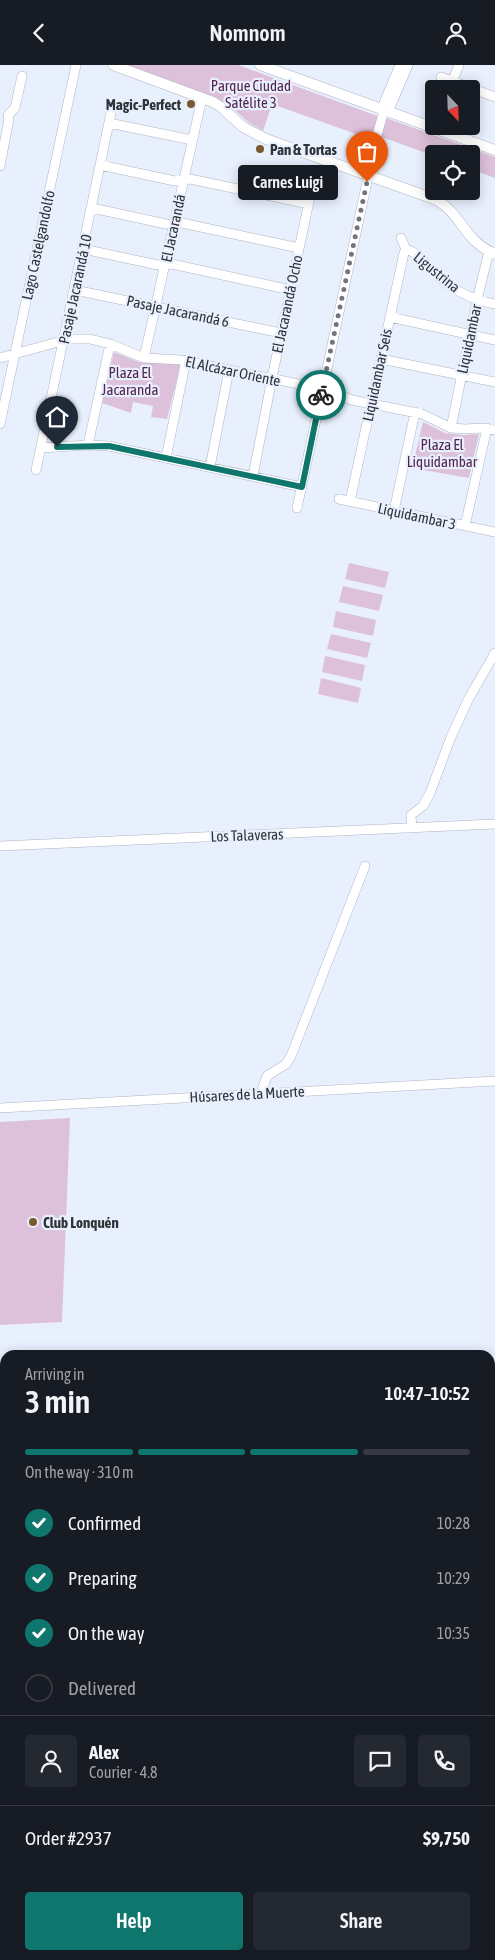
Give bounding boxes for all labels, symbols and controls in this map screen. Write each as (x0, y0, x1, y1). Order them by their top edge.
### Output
icon: back (25, 19, 53, 47)
icon: person (442, 19, 470, 47)
text: Nomnom (209, 20, 286, 46)
park label: Parque Ciudad Satélite 3 (211, 77, 291, 111)
north arrow (425, 80, 480, 135)
map controls (425, 80, 480, 200)
place label: Magic-Perfect (106, 96, 182, 113)
marker: Magic-Perfect (185, 98, 197, 110)
pin (346, 131, 388, 182)
icon: bag (353, 138, 381, 166)
place label: Pan & Tortas (270, 141, 338, 158)
marker: Pan & Tortas (254, 143, 266, 155)
button: locate (425, 145, 480, 200)
callout: Carnes Luigi (237, 165, 337, 199)
text: Carnes Luigi (253, 173, 323, 191)
street label: Lago Castelgandolfo (18, 189, 58, 301)
street label: El Jacarandá (157, 192, 189, 264)
street label: Pasaje Jacarandá 10 (55, 233, 95, 345)
street label: Ligustrina (410, 248, 464, 296)
street label: El Jacarandá Ocho (268, 253, 306, 355)
street label: Pasaje Jacarandá 6 (125, 292, 231, 330)
street label: Liquidambar (453, 302, 485, 375)
street label: Liquidambar Seis (359, 327, 395, 423)
street label: El Alcázar Oriente (184, 353, 282, 389)
park label: Plaza El Jacaranda (102, 364, 158, 398)
courier (296, 370, 346, 420)
icon: bike (307, 381, 335, 409)
pin (36, 396, 78, 447)
icon: home (43, 403, 71, 431)
park label: Plaza El Liquidambar (407, 436, 478, 470)
street label: Liquidambar 3 (376, 499, 458, 533)
street label: Los Talaveras (210, 825, 284, 845)
street label: Húsares de la Muerte (189, 1082, 305, 1106)
place label: Club Lonquén (43, 1214, 119, 1231)
marker: Club Lonquén (27, 1216, 39, 1228)
text: Arriving in (25, 1365, 85, 1383)
text: 10:47–10:52 (384, 1382, 470, 1404)
text: 3 min (25, 1383, 90, 1420)
text: On the way · 310 m (25, 1463, 134, 1481)
icon: check (25, 1509, 53, 1537)
text: Confirmed (68, 1512, 141, 1534)
text: 10:28 (437, 1514, 470, 1532)
icon: check (25, 1564, 53, 1592)
text: Preparing (68, 1567, 137, 1589)
text: 10:29 (437, 1569, 470, 1587)
icon: check (25, 1619, 53, 1647)
text: On the way (68, 1622, 145, 1644)
text: 10:35 (437, 1624, 470, 1642)
text: Delivered (68, 1677, 136, 1699)
button: person (25, 1735, 77, 1787)
button: chat (354, 1735, 406, 1787)
button: phone (418, 1735, 470, 1787)
text: Alex (89, 1741, 119, 1763)
text: Courier · 4.8 (89, 1763, 158, 1781)
text: Order #2937 (25, 1827, 112, 1849)
text: $9,750 (423, 1827, 470, 1849)
button: Help (25, 1892, 243, 1950)
button: Share (253, 1892, 470, 1950)

